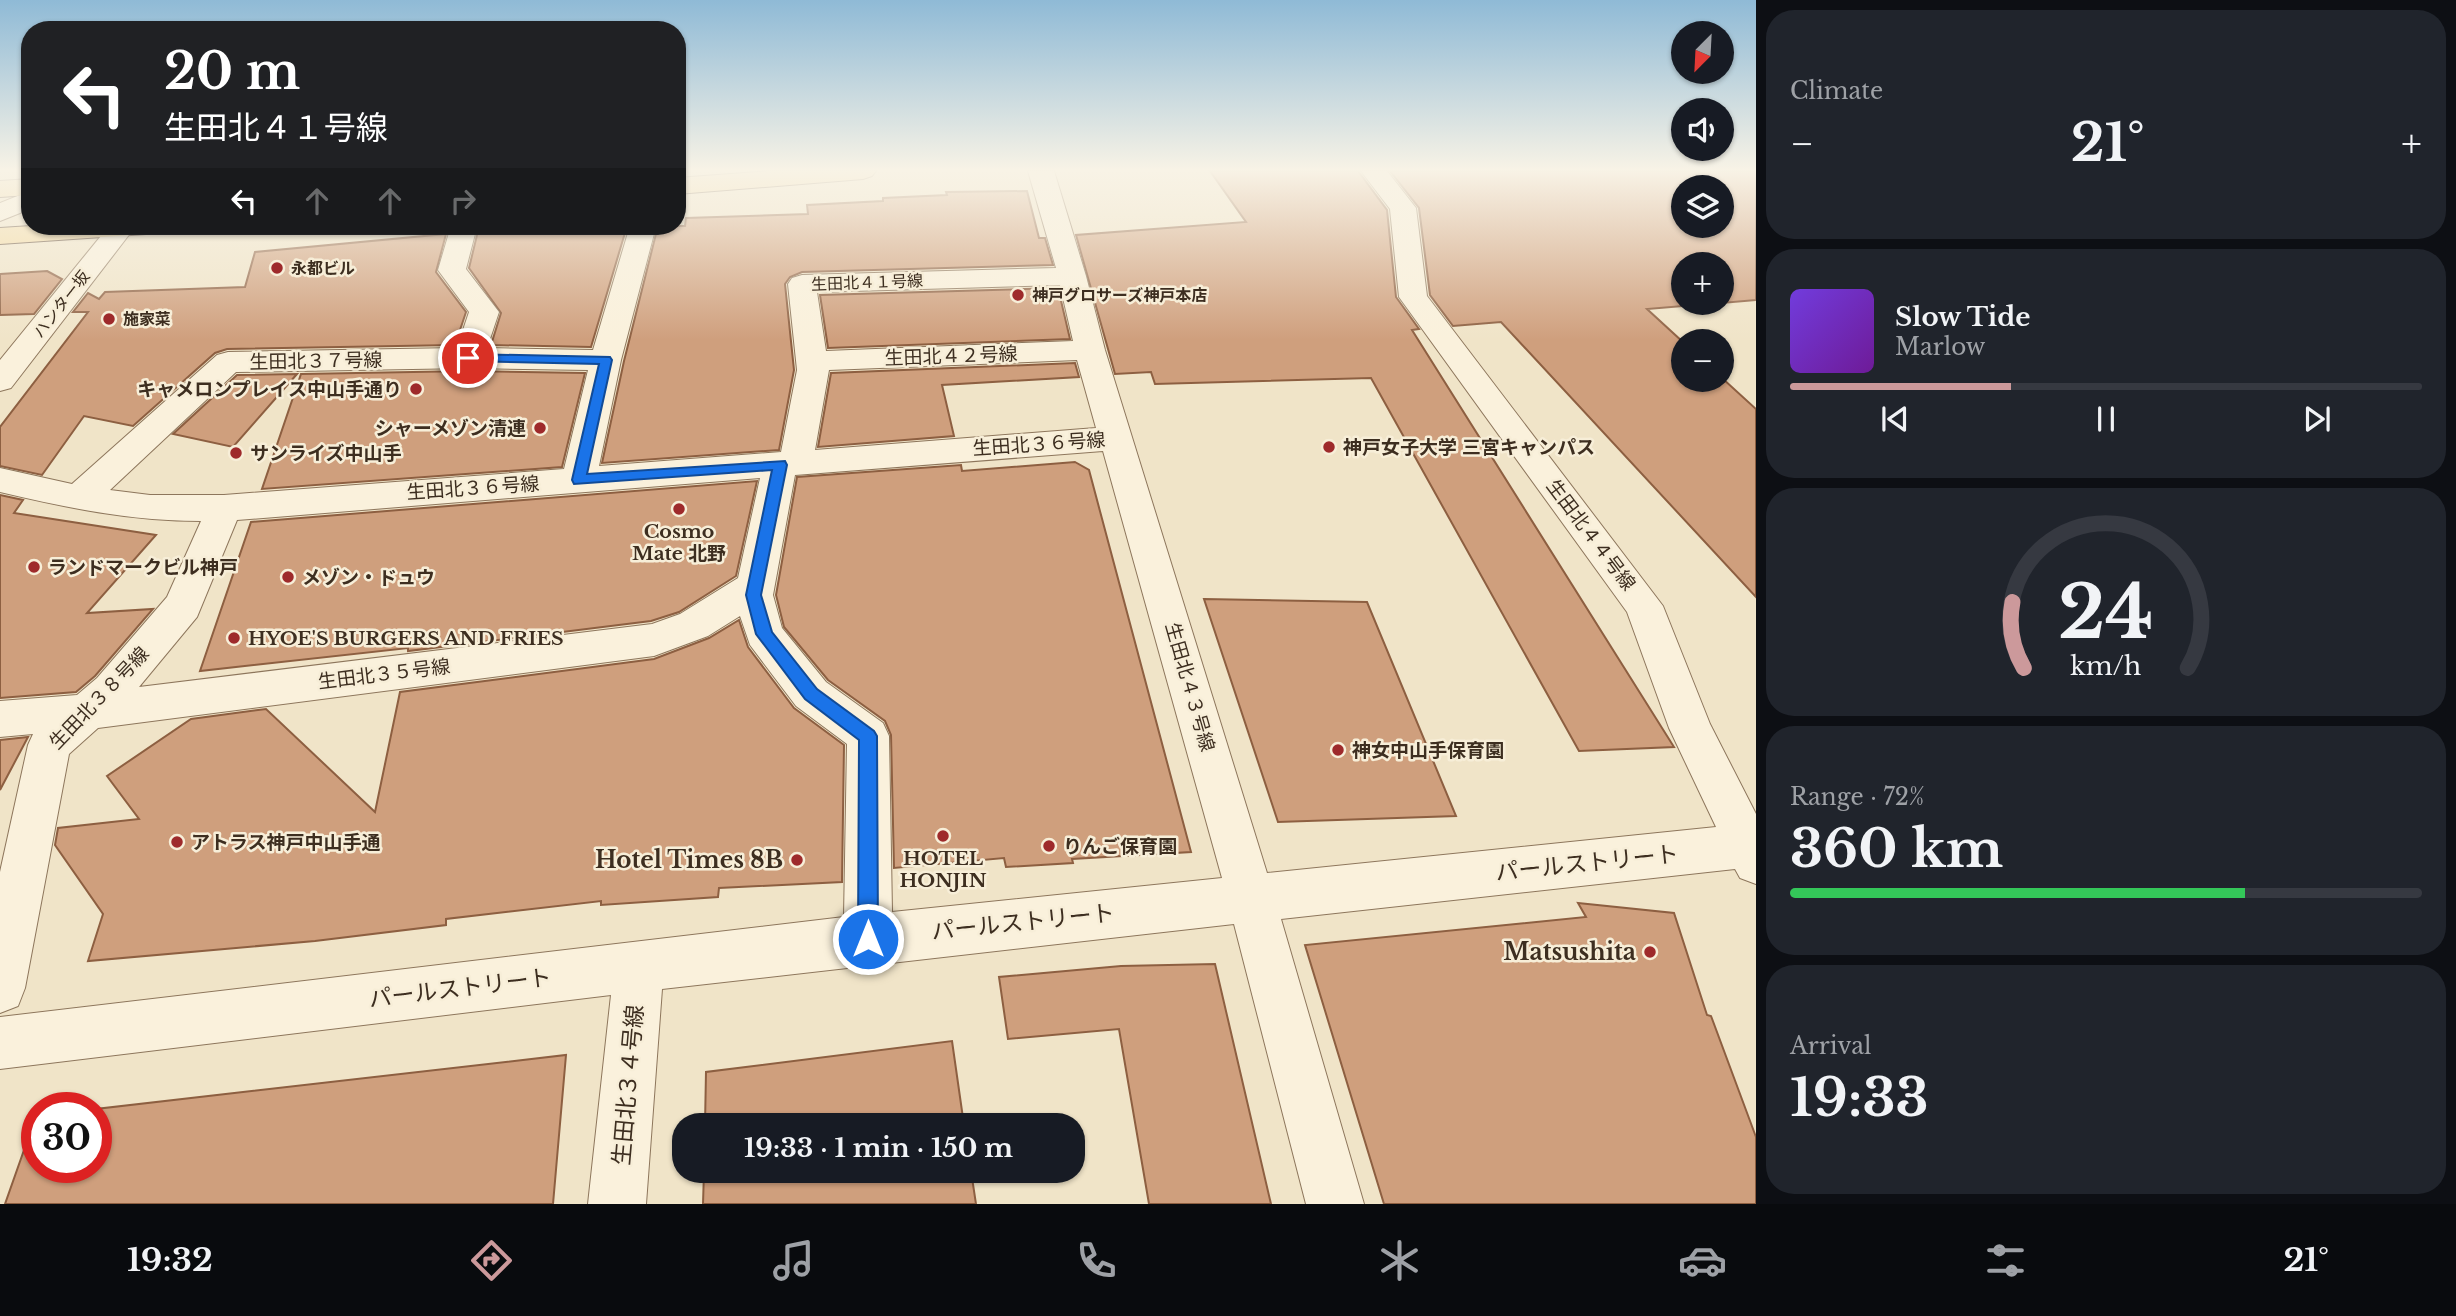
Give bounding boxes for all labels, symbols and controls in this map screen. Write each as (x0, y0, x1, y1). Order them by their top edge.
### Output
north arrow (1671, 21, 1734, 84)
map controls (1671, 21, 1734, 392)
text: 20 m (164, 41, 300, 102)
icon: left (49, 49, 140, 140)
text: Climate (1790, 77, 1883, 105)
button: sound (1671, 98, 1734, 161)
text: 生田北４１号線 (164, 108, 388, 148)
text: 21° (2071, 111, 2145, 175)
text: − (1790, 120, 1814, 167)
text: + (2401, 120, 2422, 167)
button: layers (1671, 175, 1734, 238)
icon: left (225, 182, 263, 220)
icon: ahead (298, 182, 336, 220)
icon: ahead (371, 182, 409, 220)
icon: right (444, 182, 482, 220)
button: + (1671, 252, 1734, 315)
place label: 永都ビル (291, 258, 355, 278)
marker: 永都ビル (269, 260, 285, 276)
street label: ハンター坂 (28, 266, 94, 342)
street label: 生田北４１号線 (811, 270, 923, 294)
place label: 神戸グロサーズ神戸本店 (1032, 285, 1207, 305)
marker: 神戸グロサーズ神戸本店 (1010, 287, 1026, 303)
text: Slow Tide (1895, 301, 2031, 333)
place label: 施家菜 (123, 309, 171, 329)
marker: 施家菜 (101, 311, 117, 327)
pin (438, 328, 498, 388)
button: − (1671, 329, 1734, 392)
text: Marlow (1895, 333, 1985, 361)
icon: arrive (449, 339, 487, 377)
street label: 生田北４２号線 (884, 342, 1018, 370)
street label: 生田北３７号線 (249, 348, 383, 374)
place label: キャメロンプレイス中山手通り (137, 378, 402, 401)
marker: キャメロンプレイス中山手通り (408, 381, 424, 397)
icon: previous (1876, 400, 1914, 438)
icon: pause (2087, 400, 2125, 438)
icon: next (2298, 400, 2336, 438)
place label: シャーメゾン清連 (375, 417, 526, 440)
marker: シャーメゾン清連 (532, 420, 548, 436)
street label: 生田北３６号線 (972, 428, 1106, 460)
place label: 神戸女子大学 三宮キャンパス (1343, 436, 1595, 459)
marker: 神戸女子大学 三宮キャンパス (1321, 439, 1337, 455)
place label: サンライズ中山手 (250, 442, 401, 465)
marker: サンライズ中山手 (228, 445, 244, 461)
street label: 生田北３６号線 (406, 472, 540, 504)
street label: 生田北４４号線 (1542, 475, 1640, 595)
marker: Cosmo Mate 北野 (671, 501, 687, 517)
place label: Cosmo Mate 北野 (632, 520, 726, 565)
place label: ランドマークビル神戸 (48, 556, 238, 579)
marker: ランドマークビル神戸 (26, 559, 42, 575)
place label: メゾン・ドュウ (302, 566, 435, 589)
text: 24 (2058, 567, 2154, 658)
marker: メゾン・ドュウ (280, 569, 296, 585)
street label: 生田北４３号線 (1161, 620, 1219, 754)
place label: HYOE'S BURGERS AND FRIES (248, 627, 564, 650)
marker: HYOE'S BURGERS AND FRIES (226, 630, 242, 646)
street label: 生田北３８号線 (45, 642, 153, 754)
text: km/h (2071, 651, 2141, 682)
street label: 生田北３５号線 (317, 654, 451, 694)
place label: 神女中山手保育園 (1352, 739, 1504, 762)
marker: 神女中山手保育園 (1330, 742, 1346, 758)
text: Range · 72% (1790, 783, 1924, 811)
text: 360 km (1790, 817, 2003, 881)
marker: HOTEL HONJIN (935, 828, 951, 844)
place label: アトラス神戸中山手通 (191, 831, 381, 854)
marker: アトラス神戸中山手通 (169, 834, 185, 850)
place label: りんご保育園 (1063, 835, 1177, 858)
marker: りんご保育園 (1041, 838, 1057, 854)
street label: パールストリート (1494, 839, 1680, 887)
place label: Hotel Times 8B (595, 846, 783, 874)
place label: HOTEL HONJIN (899, 847, 987, 892)
marker: Hotel Times 8B (789, 852, 805, 868)
street label: パールストリート (930, 898, 1116, 946)
position arrow (831, 902, 905, 976)
place label: Matsushita (1503, 938, 1636, 966)
marker: Matsushita (1642, 944, 1658, 960)
street label: パールストリート (367, 963, 553, 1013)
street label: 生田北３４号線 (607, 1004, 649, 1166)
text: Arrival (1790, 1032, 1871, 1060)
text: 19:33 (1790, 1066, 1929, 1130)
speed limit sign: 30 (21, 1092, 112, 1183)
text: 19:33 · 1 min · 150 m (744, 1132, 1013, 1164)
icon: directions (467, 1236, 516, 1285)
icon: music (769, 1236, 818, 1285)
icon: phone (1072, 1236, 1121, 1285)
icon: climate (1375, 1236, 1424, 1285)
icon: car (1678, 1236, 1727, 1285)
icon: filters (1981, 1236, 2030, 1285)
text: 19:32 (127, 1240, 213, 1280)
text: 21° (2284, 1240, 2329, 1280)

